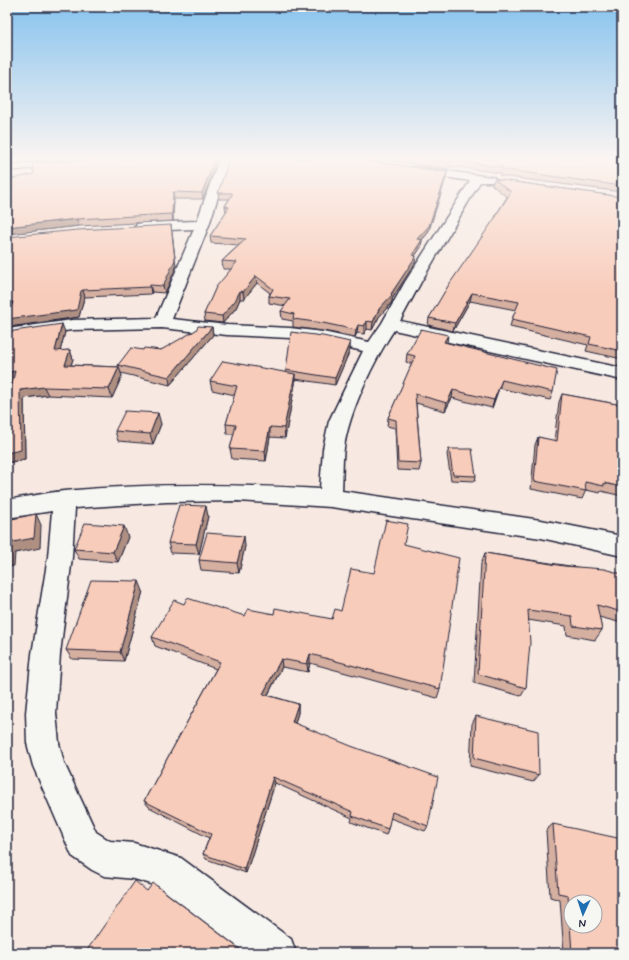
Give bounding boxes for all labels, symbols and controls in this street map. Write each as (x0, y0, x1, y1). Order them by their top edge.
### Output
north arrow (563, 894, 603, 934)
text: N (579, 916, 587, 930)

